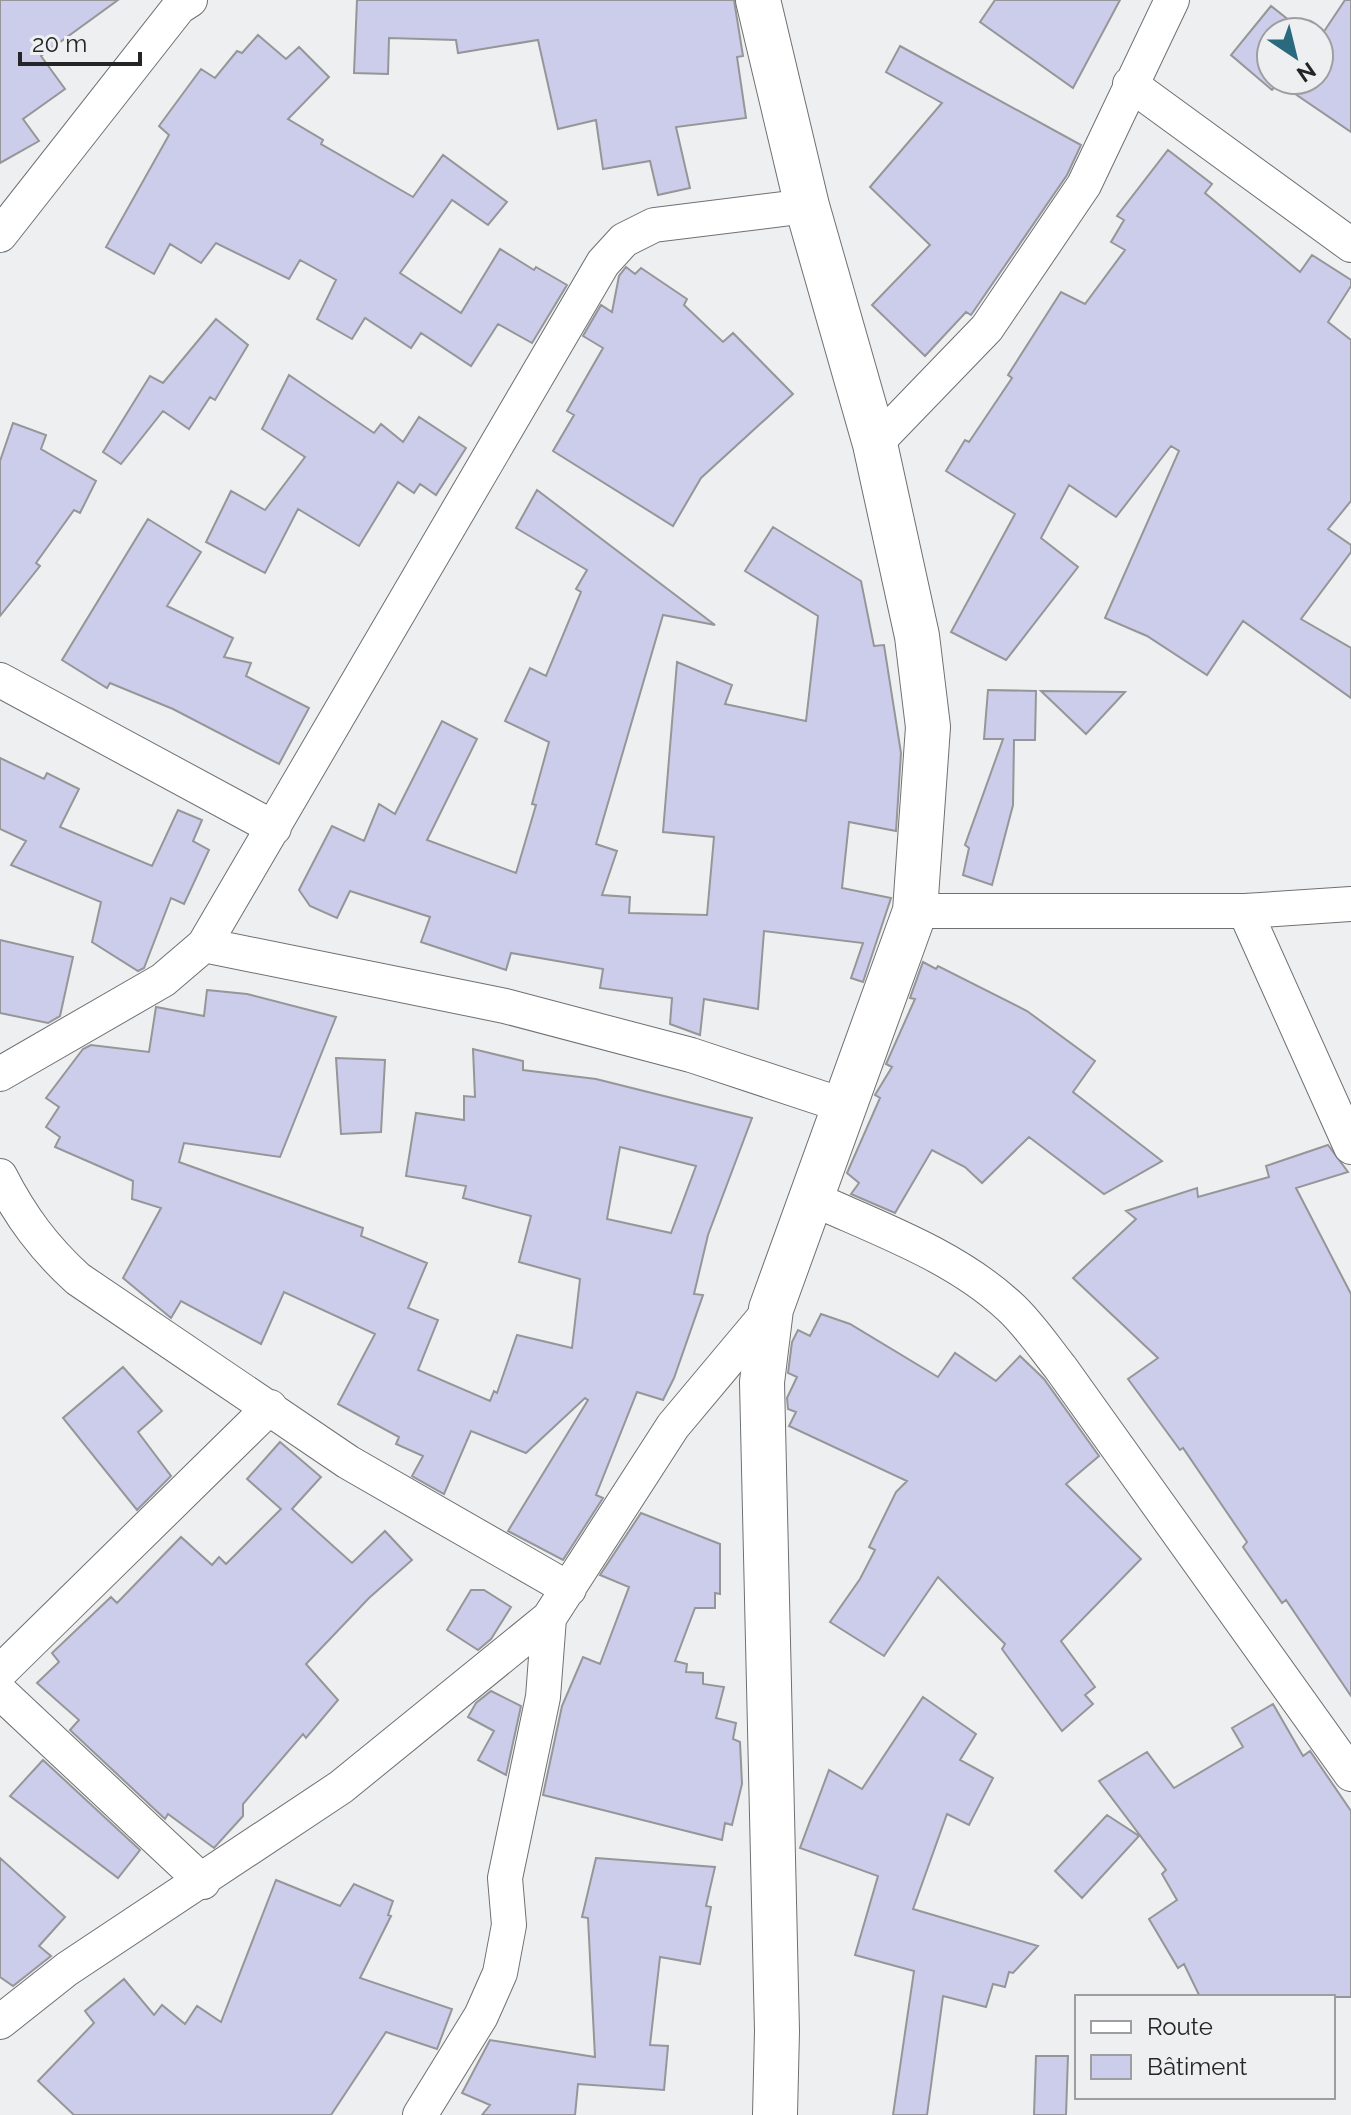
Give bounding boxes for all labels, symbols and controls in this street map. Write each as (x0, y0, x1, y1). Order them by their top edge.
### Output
scale bar (20, 16, 140, 66)
north arrow (1255, 16, 1335, 96)
text: 20 m (32, 29, 87, 58)
text: N (1292, 57, 1321, 88)
legend (1075, 1995, 1335, 2099)
text: Route (1147, 2012, 1213, 2041)
text: Bâtiment (1147, 2052, 1247, 2081)

